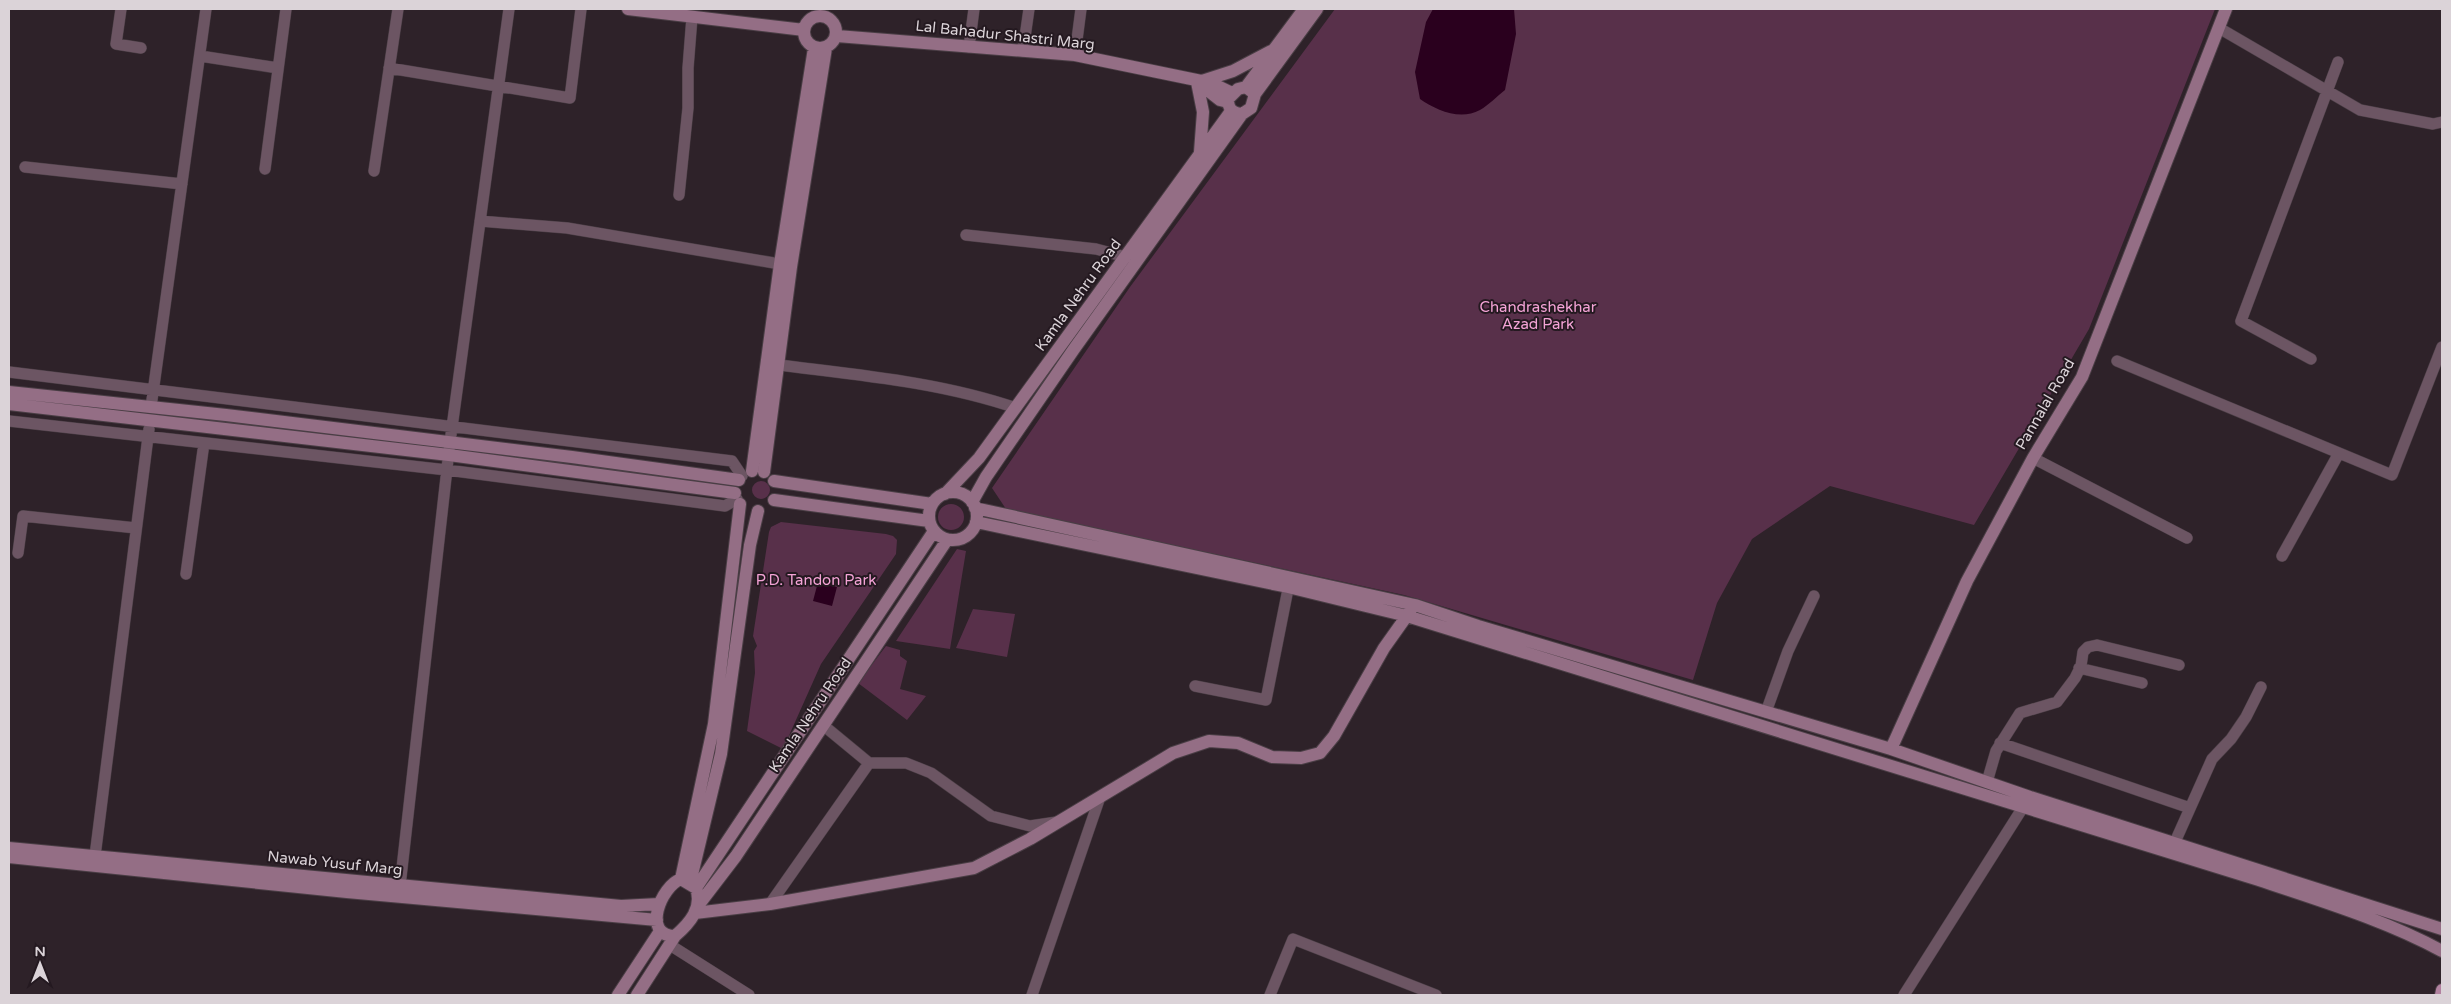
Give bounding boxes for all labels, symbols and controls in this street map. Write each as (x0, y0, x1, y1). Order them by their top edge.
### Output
street label: Lal Bahadur Shastri Marg (914, 17, 1096, 53)
street label: Kamla Nehru Road (1031, 235, 1125, 355)
park label: Chandrashekhar Azad Park (1479, 298, 1597, 333)
street label: Pannalal Road (2012, 355, 2078, 453)
park label: P.D. Tandon Park (756, 571, 876, 589)
street label: Kamla Nehru Road (765, 654, 855, 776)
street label: Nawab Yusuf Marg (267, 847, 403, 879)
north arrow (15, 939, 65, 989)
text: N (34, 943, 46, 960)

